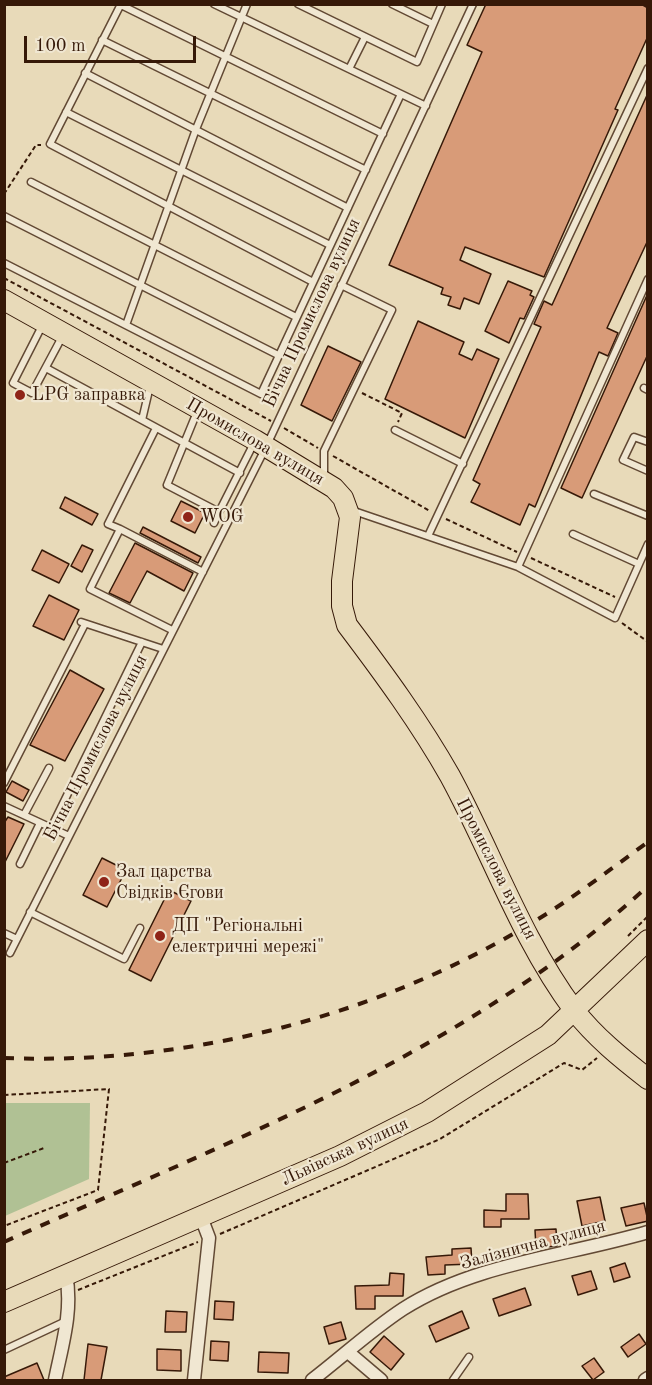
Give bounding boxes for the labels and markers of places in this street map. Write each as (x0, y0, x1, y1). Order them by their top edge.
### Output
place label: LPG заправка (32, 384, 146, 406)
marker: LPG заправка (13, 388, 27, 402)
place label: WOG (200, 506, 244, 528)
marker: WOG (181, 510, 195, 524)
place label: Зал царства Свідків Єгови (116, 861, 224, 904)
marker: Зал царства Свідків Єгови (97, 875, 111, 889)
place label: ДП "Регіональні електричні мережі" (172, 915, 324, 958)
marker: ДП "Регіональні електричні мережі" (153, 929, 167, 943)

